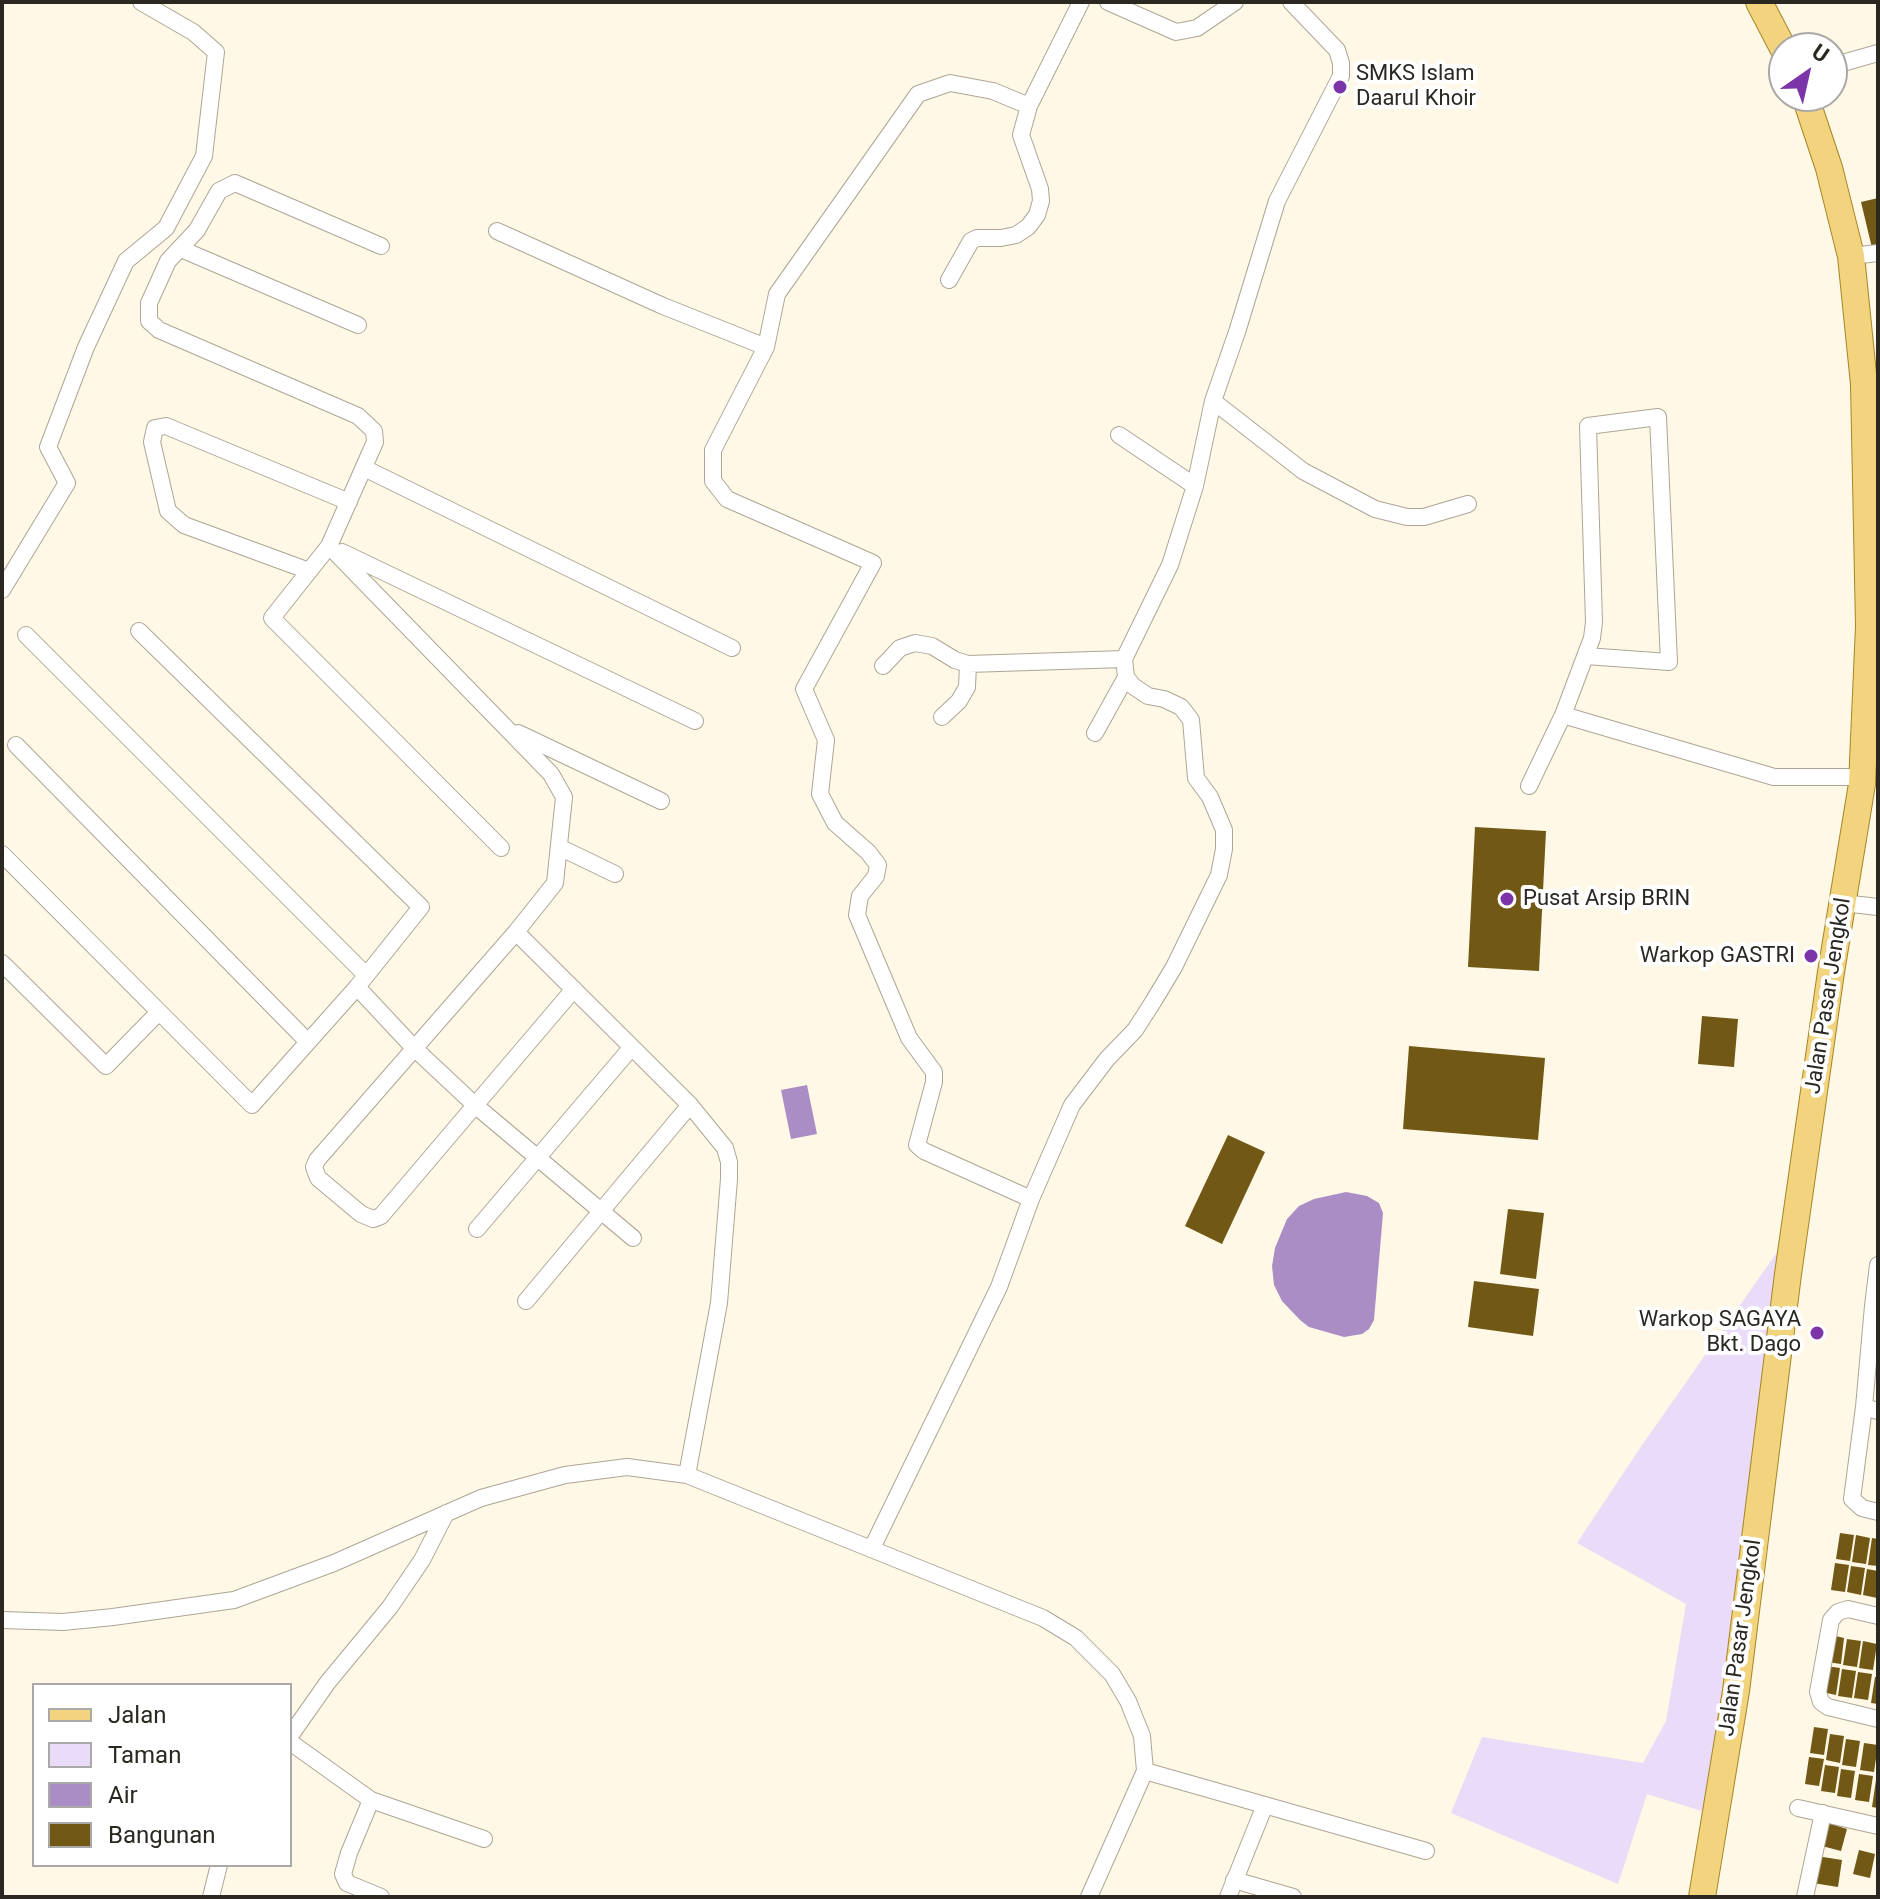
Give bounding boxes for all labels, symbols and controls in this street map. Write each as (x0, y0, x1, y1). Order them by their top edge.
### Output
north arrow (1768, 32, 1848, 112)
text: U (1808, 39, 1834, 68)
place label: SMKS Islam Daarul Khoir (1356, 61, 1476, 112)
marker: SMKS Islam Daarul Khoir (1331, 78, 1349, 96)
place label: Pusat Arsip BRIN (1523, 886, 1690, 912)
marker: Pusat Arsip BRIN (1498, 890, 1516, 908)
street label: Jalan Pasar Jengkol (1800, 896, 1858, 1096)
place label: Warkop GASTRI (1640, 943, 1795, 969)
marker: Warkop GASTRI (1802, 947, 1820, 965)
place label: Warkop SAGAYA Bkt. Dago (1639, 1307, 1801, 1358)
marker: Warkop SAGAYA Bkt. Dago (1808, 1324, 1826, 1342)
street label: Jalan Pasar Jengkol (1714, 1538, 1768, 1738)
legend (32, 1683, 292, 1867)
text: Jalan (108, 1701, 166, 1729)
text: Taman (108, 1741, 181, 1769)
text: Air (108, 1781, 138, 1809)
text: Bangunan (108, 1821, 216, 1849)

